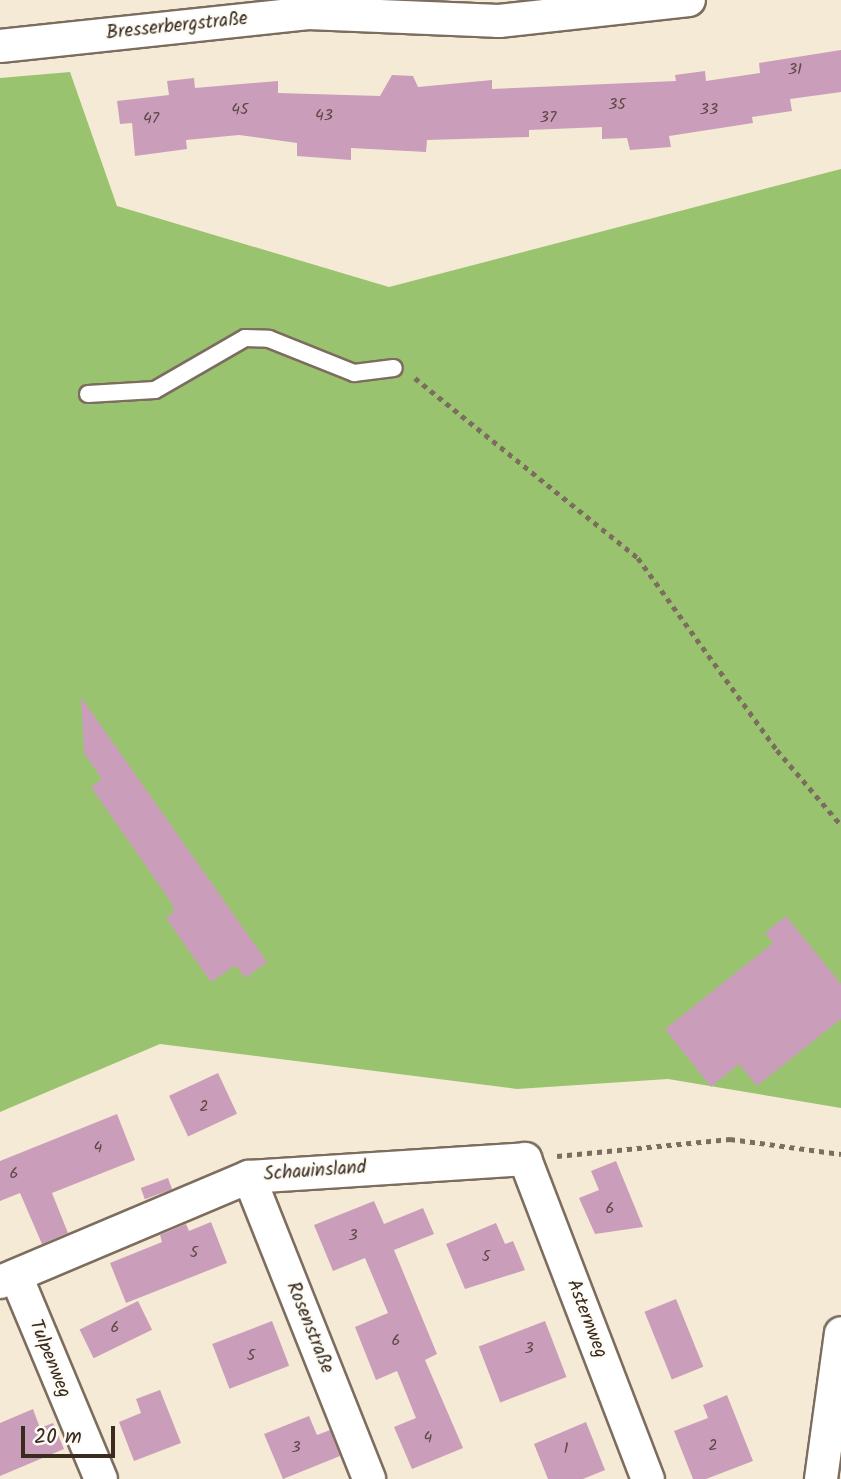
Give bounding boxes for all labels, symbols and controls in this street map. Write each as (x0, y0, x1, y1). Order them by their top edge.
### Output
street label: Bresserbergstraße (105, 8, 249, 46)
house number: 31 (788, 60, 802, 80)
house number: 35 (608, 95, 626, 115)
house number: 45 (231, 100, 249, 120)
house number: 33 (700, 100, 718, 120)
house number: 43 (315, 106, 333, 126)
house number: 37 (540, 108, 556, 128)
house number: 47 (143, 109, 159, 129)
house number: 2 (199, 1097, 209, 1117)
house number: 4 (94, 1138, 102, 1158)
street label: Schauinsland (263, 1157, 367, 1187)
house number: 6 (10, 1164, 18, 1184)
house number: 6 (606, 1199, 614, 1219)
house number: 3 (348, 1226, 358, 1246)
house number: 5 (190, 1243, 198, 1263)
house number: 5 (482, 1247, 490, 1267)
street label: Asternweg (561, 1276, 611, 1362)
street label: Rosenstraße (280, 1279, 338, 1377)
street label: Tulpenweg (23, 1317, 75, 1401)
house number: 6 (111, 1318, 119, 1338)
house number: 6 (392, 1331, 400, 1351)
house number: 3 (524, 1339, 534, 1359)
house number: 5 (247, 1346, 255, 1366)
scale bar (24, 1412, 119, 1456)
text: 20 m (34, 1421, 82, 1454)
house number: 4 (424, 1428, 432, 1448)
house number: 2 (708, 1436, 718, 1456)
house number: 3 (291, 1438, 301, 1458)
house number: 1 (563, 1439, 569, 1459)

